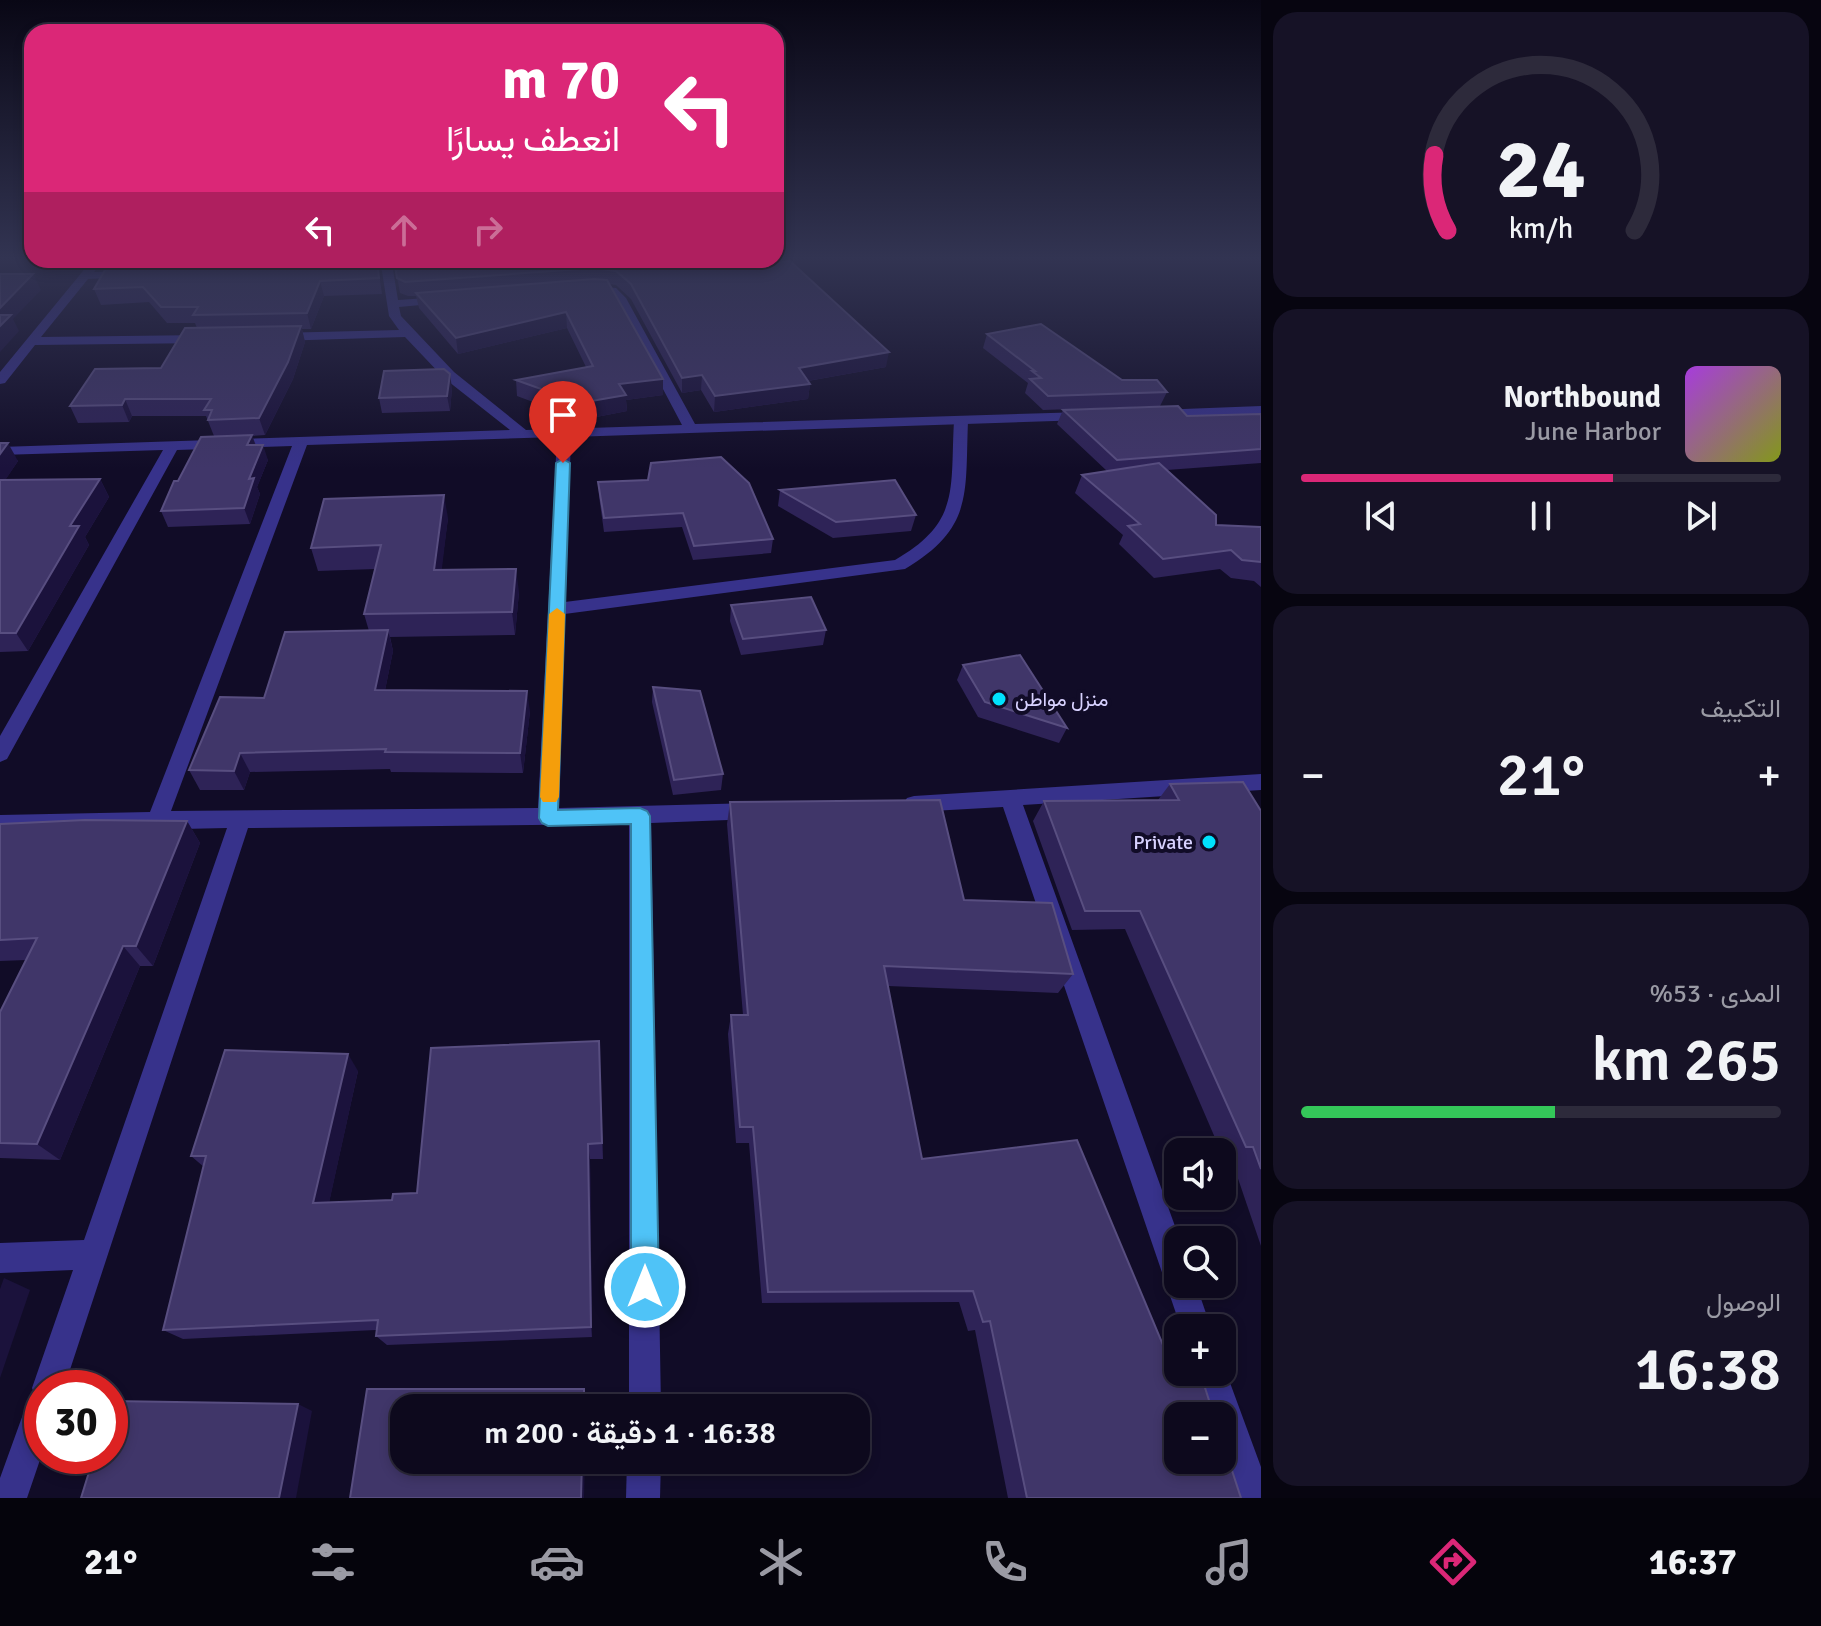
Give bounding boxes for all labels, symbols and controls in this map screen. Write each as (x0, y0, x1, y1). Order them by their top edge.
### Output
text: 70 m (502, 45, 620, 114)
icon: left (648, 56, 752, 160)
text: انعطف يسارًا (446, 117, 620, 162)
text: 24 (1496, 118, 1586, 220)
icon: left (298, 208, 342, 252)
icon: ahead (382, 208, 426, 252)
icon: right (466, 208, 510, 252)
text: km/h (1509, 211, 1573, 246)
text: Northbound (1503, 379, 1661, 416)
pin (529, 381, 597, 463)
icon: arrive (541, 393, 585, 437)
text: June Harbor (1525, 416, 1661, 448)
icon: previous (1359, 494, 1403, 538)
icon: pause (1519, 494, 1563, 538)
icon: next (1679, 494, 1723, 538)
place label: منزل مواطن (1015, 687, 1108, 712)
marker: منزل مواطن (990, 690, 1008, 708)
text: التكييف (1700, 693, 1781, 725)
text: 21° (1497, 739, 1585, 813)
text: − (1301, 749, 1325, 803)
text: + (1757, 749, 1781, 803)
place label: Private (1133, 830, 1193, 855)
marker: Private (1200, 833, 1218, 851)
text: المدى · 53% (1649, 978, 1781, 1010)
text: 265 km (1592, 1024, 1781, 1098)
map controls (1164, 1138, 1236, 1474)
button: sound (1164, 1138, 1236, 1210)
button: search (1164, 1226, 1236, 1298)
position arrow (603, 1245, 687, 1329)
text: الوصول (1706, 1287, 1781, 1319)
button: + (1164, 1314, 1236, 1386)
text: 16:38 (1634, 1333, 1781, 1407)
speed limit sign: 30 (24, 1370, 128, 1474)
button: − (1164, 1402, 1236, 1474)
text: 16:38 · 1 دقيقة · 200 m (484, 1415, 776, 1452)
icon: filters (305, 1534, 361, 1590)
icon: car (529, 1534, 585, 1590)
icon: climate (753, 1534, 809, 1590)
icon: phone (977, 1534, 1033, 1590)
icon: music (1201, 1534, 1257, 1590)
icon: directions (1425, 1534, 1481, 1590)
text: 21° (84, 1540, 137, 1585)
text: 16:37 (1649, 1540, 1737, 1585)

